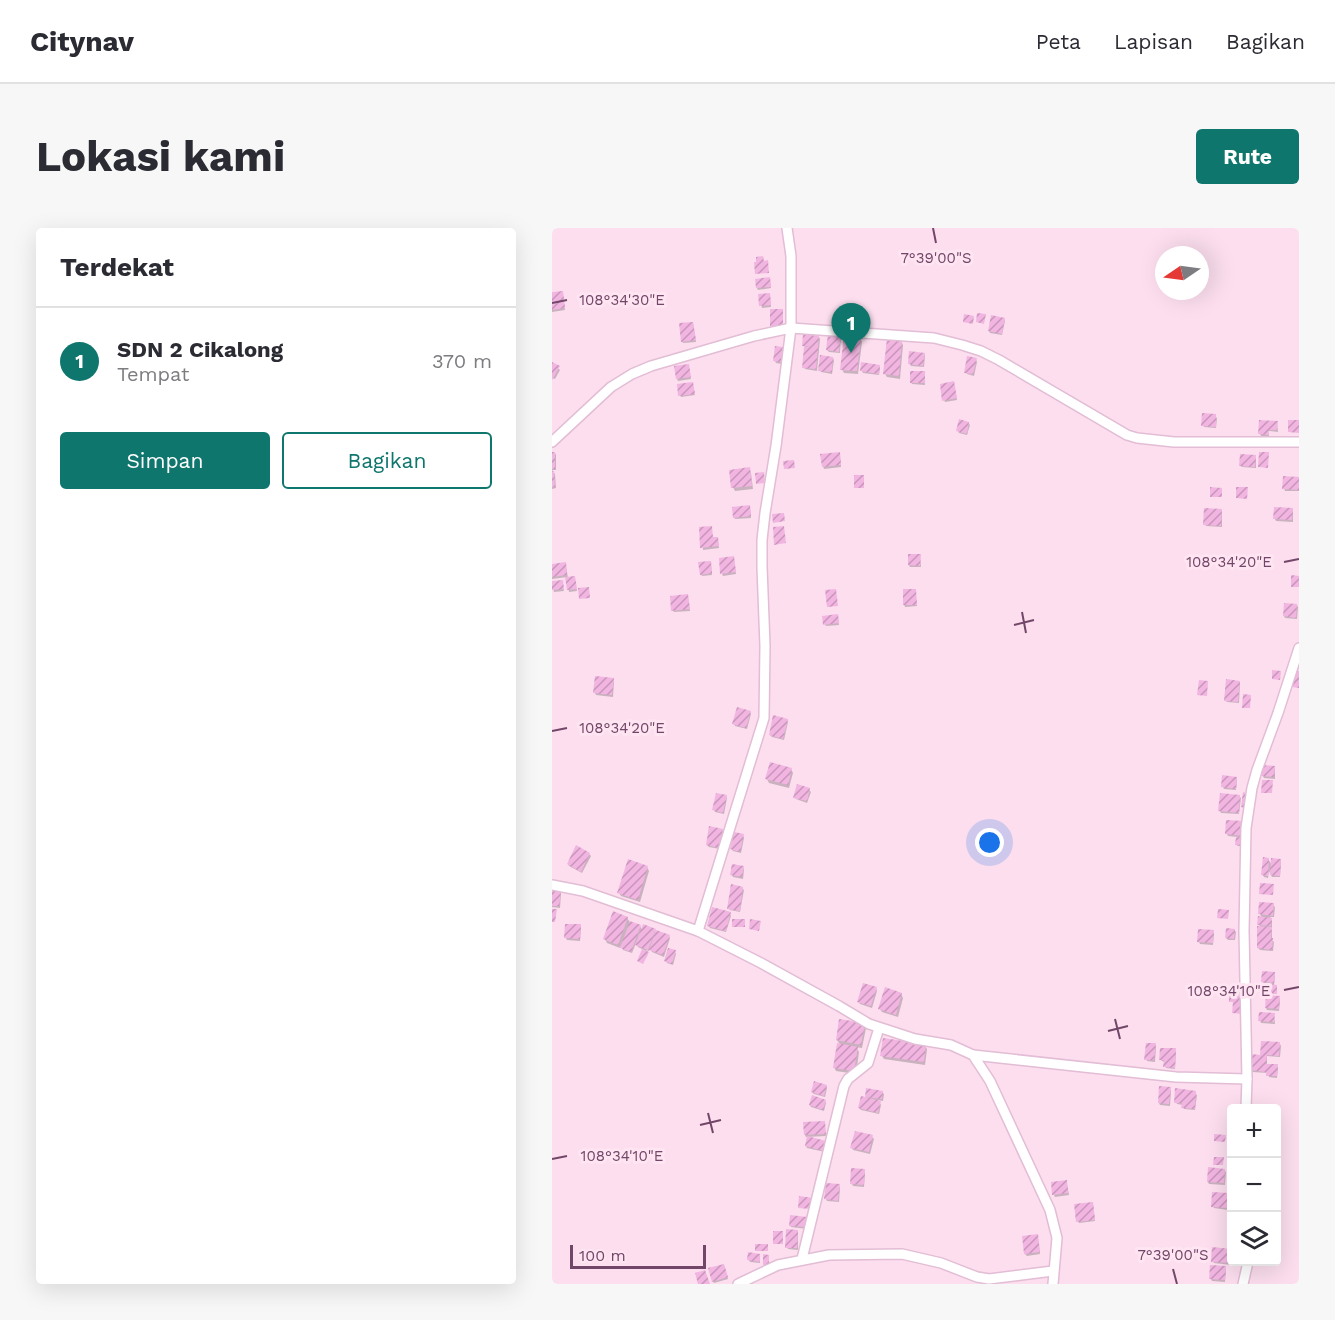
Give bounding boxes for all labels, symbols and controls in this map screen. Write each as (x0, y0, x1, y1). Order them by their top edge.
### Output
text: Citynav (30, 25, 134, 58)
text: Peta (1036, 29, 1081, 54)
text: Lapisan (1114, 29, 1193, 54)
text: Bagikan (1226, 29, 1305, 54)
button: Rute (1196, 129, 1299, 184)
text: Lokasi kami (36, 132, 285, 181)
north arrow (1155, 246, 1209, 300)
text: 7°39'00"S (900, 249, 972, 267)
text: Terdekat (60, 252, 174, 282)
text: 108°34'30"E (579, 291, 665, 309)
pin: 1 (832, 304, 870, 353)
text: SDN 2 Cikalong (117, 337, 283, 362)
text: 1 (75, 349, 84, 373)
text: 370 m (432, 349, 492, 373)
text: Tempat (117, 362, 189, 386)
button: Simpan (60, 432, 270, 489)
button: Bagikan (282, 432, 492, 489)
text: 108°34'20"E (1186, 553, 1272, 571)
text: 108°34'20"E (579, 719, 665, 737)
your location (975, 828, 1004, 857)
text: 108°34'10"E (1188, 982, 1270, 1000)
map controls (1227, 1104, 1281, 1266)
button: + (1227, 1104, 1281, 1158)
text: 108°34'10"E (581, 1147, 663, 1165)
button: − (1227, 1158, 1281, 1212)
button: layers (1227, 1212, 1281, 1266)
scale bar (570, 1242, 706, 1270)
text: 100 m (579, 1246, 626, 1265)
text: 7°39'00"S (1137, 1246, 1209, 1264)

